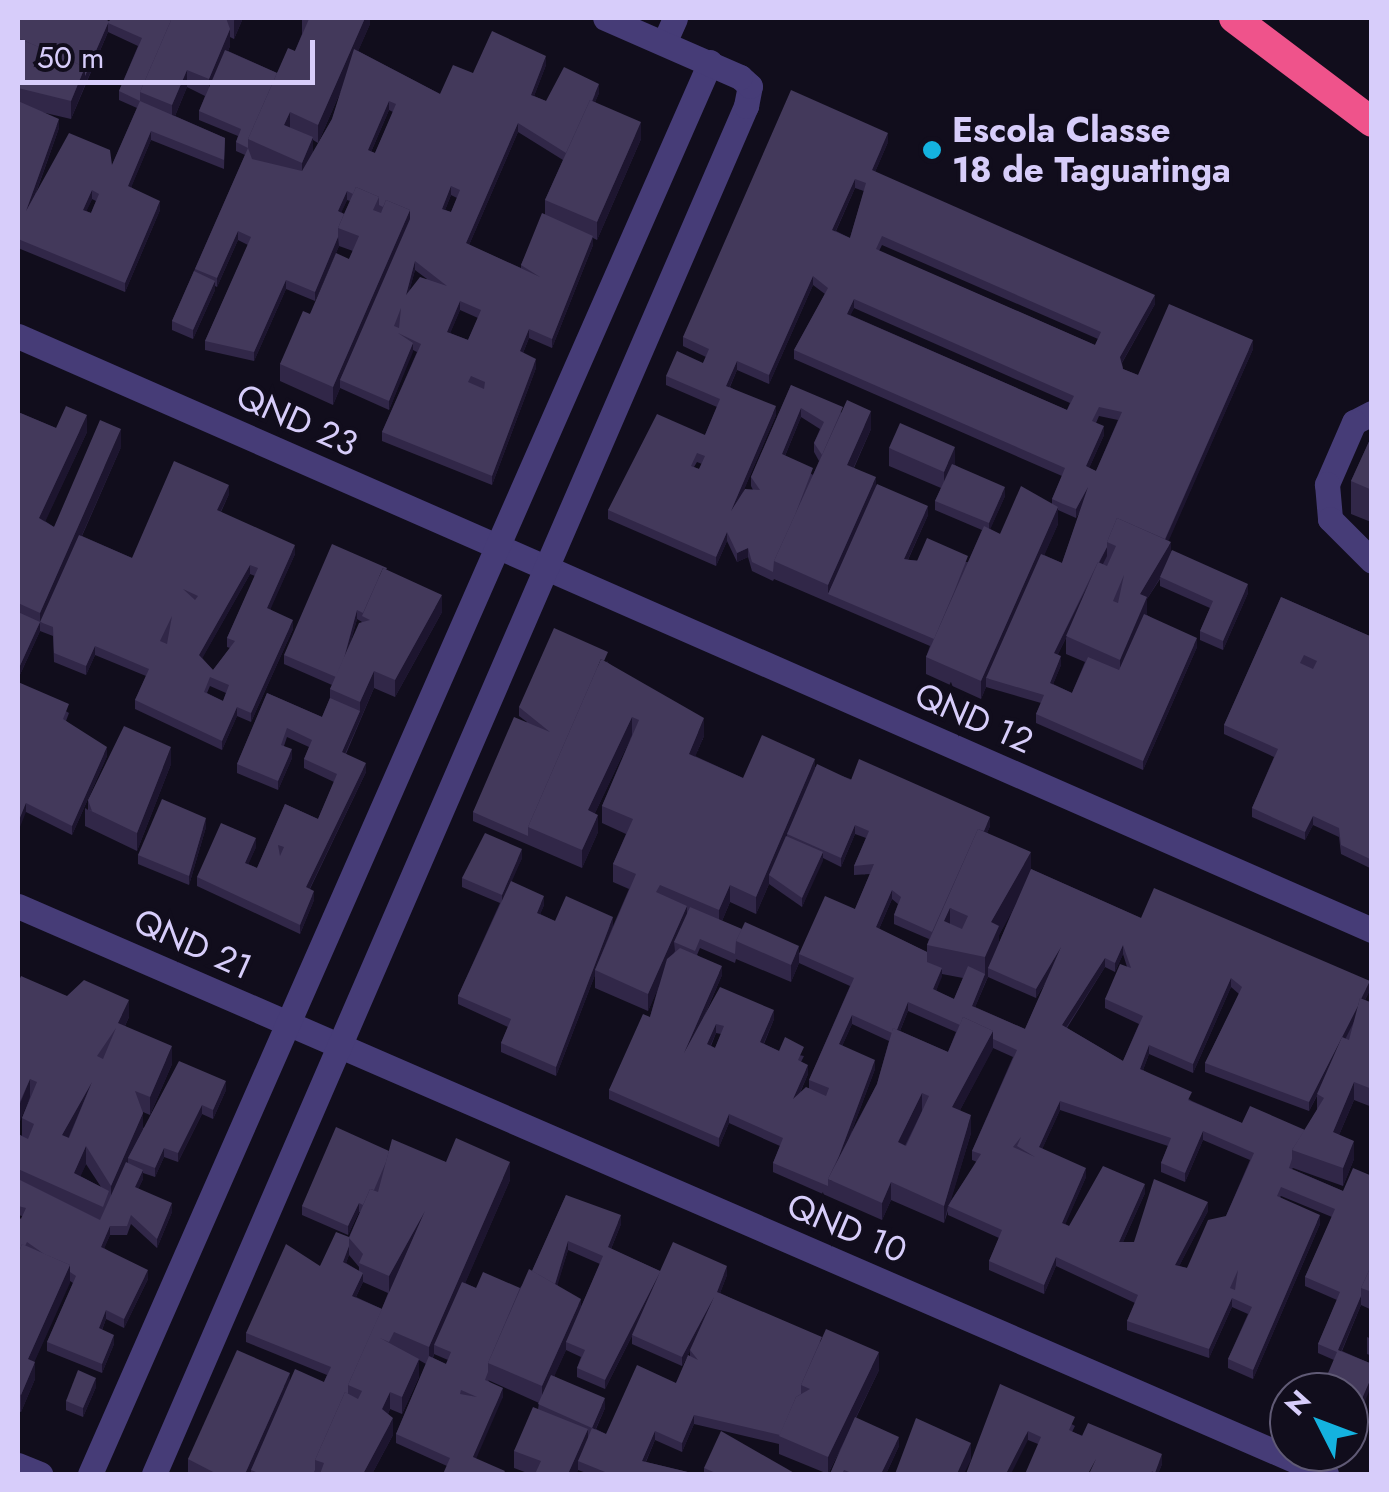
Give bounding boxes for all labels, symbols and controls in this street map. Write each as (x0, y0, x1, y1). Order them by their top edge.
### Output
scale bar (25, 20, 320, 82)
text: 50 m (37, 36, 104, 79)
place label: Escola Classe 18 de Taguatinga (952, 109, 1231, 191)
marker: Escola Classe 18 de Taguatinga (921, 139, 943, 161)
street label: QND 23 (230, 375, 364, 465)
street label: QND 12 (908, 673, 1040, 763)
street label: QND 21 (127, 899, 259, 989)
street label: QND 10 (781, 1184, 913, 1272)
north arrow (1269, 1372, 1369, 1472)
text: N (1275, 1381, 1320, 1425)

